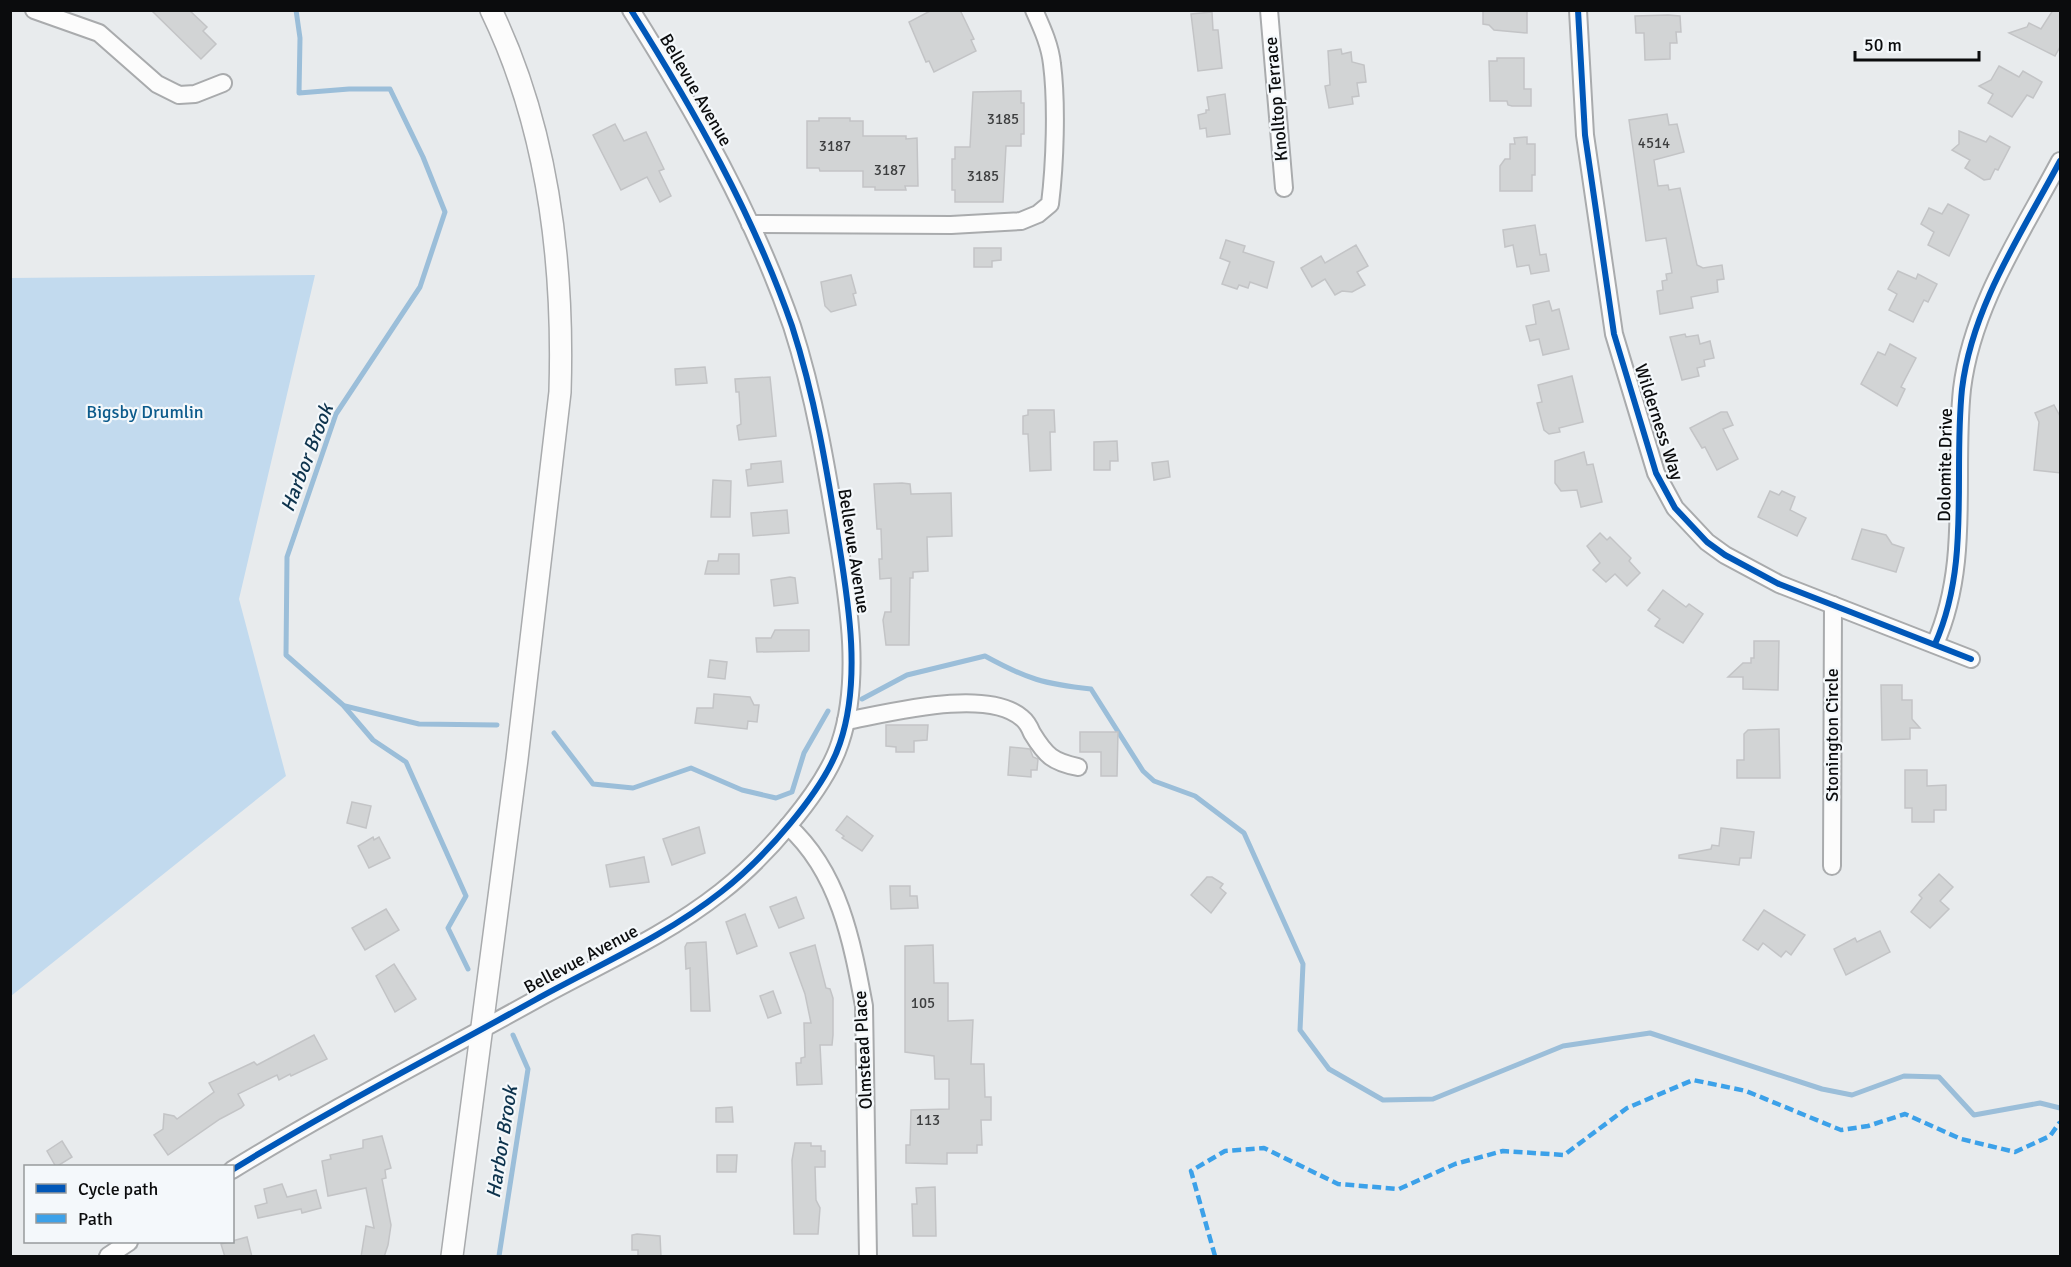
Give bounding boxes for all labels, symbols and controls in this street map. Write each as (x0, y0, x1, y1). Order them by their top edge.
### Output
scale bar (1855, 24, 1980, 62)
street label: Bellevue Avenue (655, 30, 737, 150)
text: 50 m (1864, 34, 1902, 56)
street label: Knolltop Terrace (1260, 36, 1292, 162)
house number: 3185 (987, 110, 1019, 128)
house number: 4514 (1638, 134, 1670, 152)
house number: 3187 (819, 137, 851, 155)
house number: 3187 (874, 161, 906, 179)
house number: 3185 (967, 167, 999, 185)
street label: Wilderness Way (1630, 361, 1688, 483)
water label: Harbor Brook (275, 399, 340, 515)
park label: Bigsby Drumlin (86, 401, 204, 423)
street label: Dolomite Drive (1933, 408, 1957, 522)
street label: Bellevue Avenue (833, 487, 875, 615)
street label: Stonington Circle (1821, 668, 1843, 802)
street label: Bellevue Avenue (520, 920, 642, 998)
street label: Olmstead Place (849, 990, 877, 1110)
house number: 105 (911, 994, 935, 1012)
water label: Harbor Brook (481, 1082, 524, 1200)
house number: 113 (916, 1111, 940, 1129)
legend (24, 1165, 234, 1243)
text: Cycle path (78, 1178, 158, 1200)
text: Path (78, 1208, 113, 1230)

